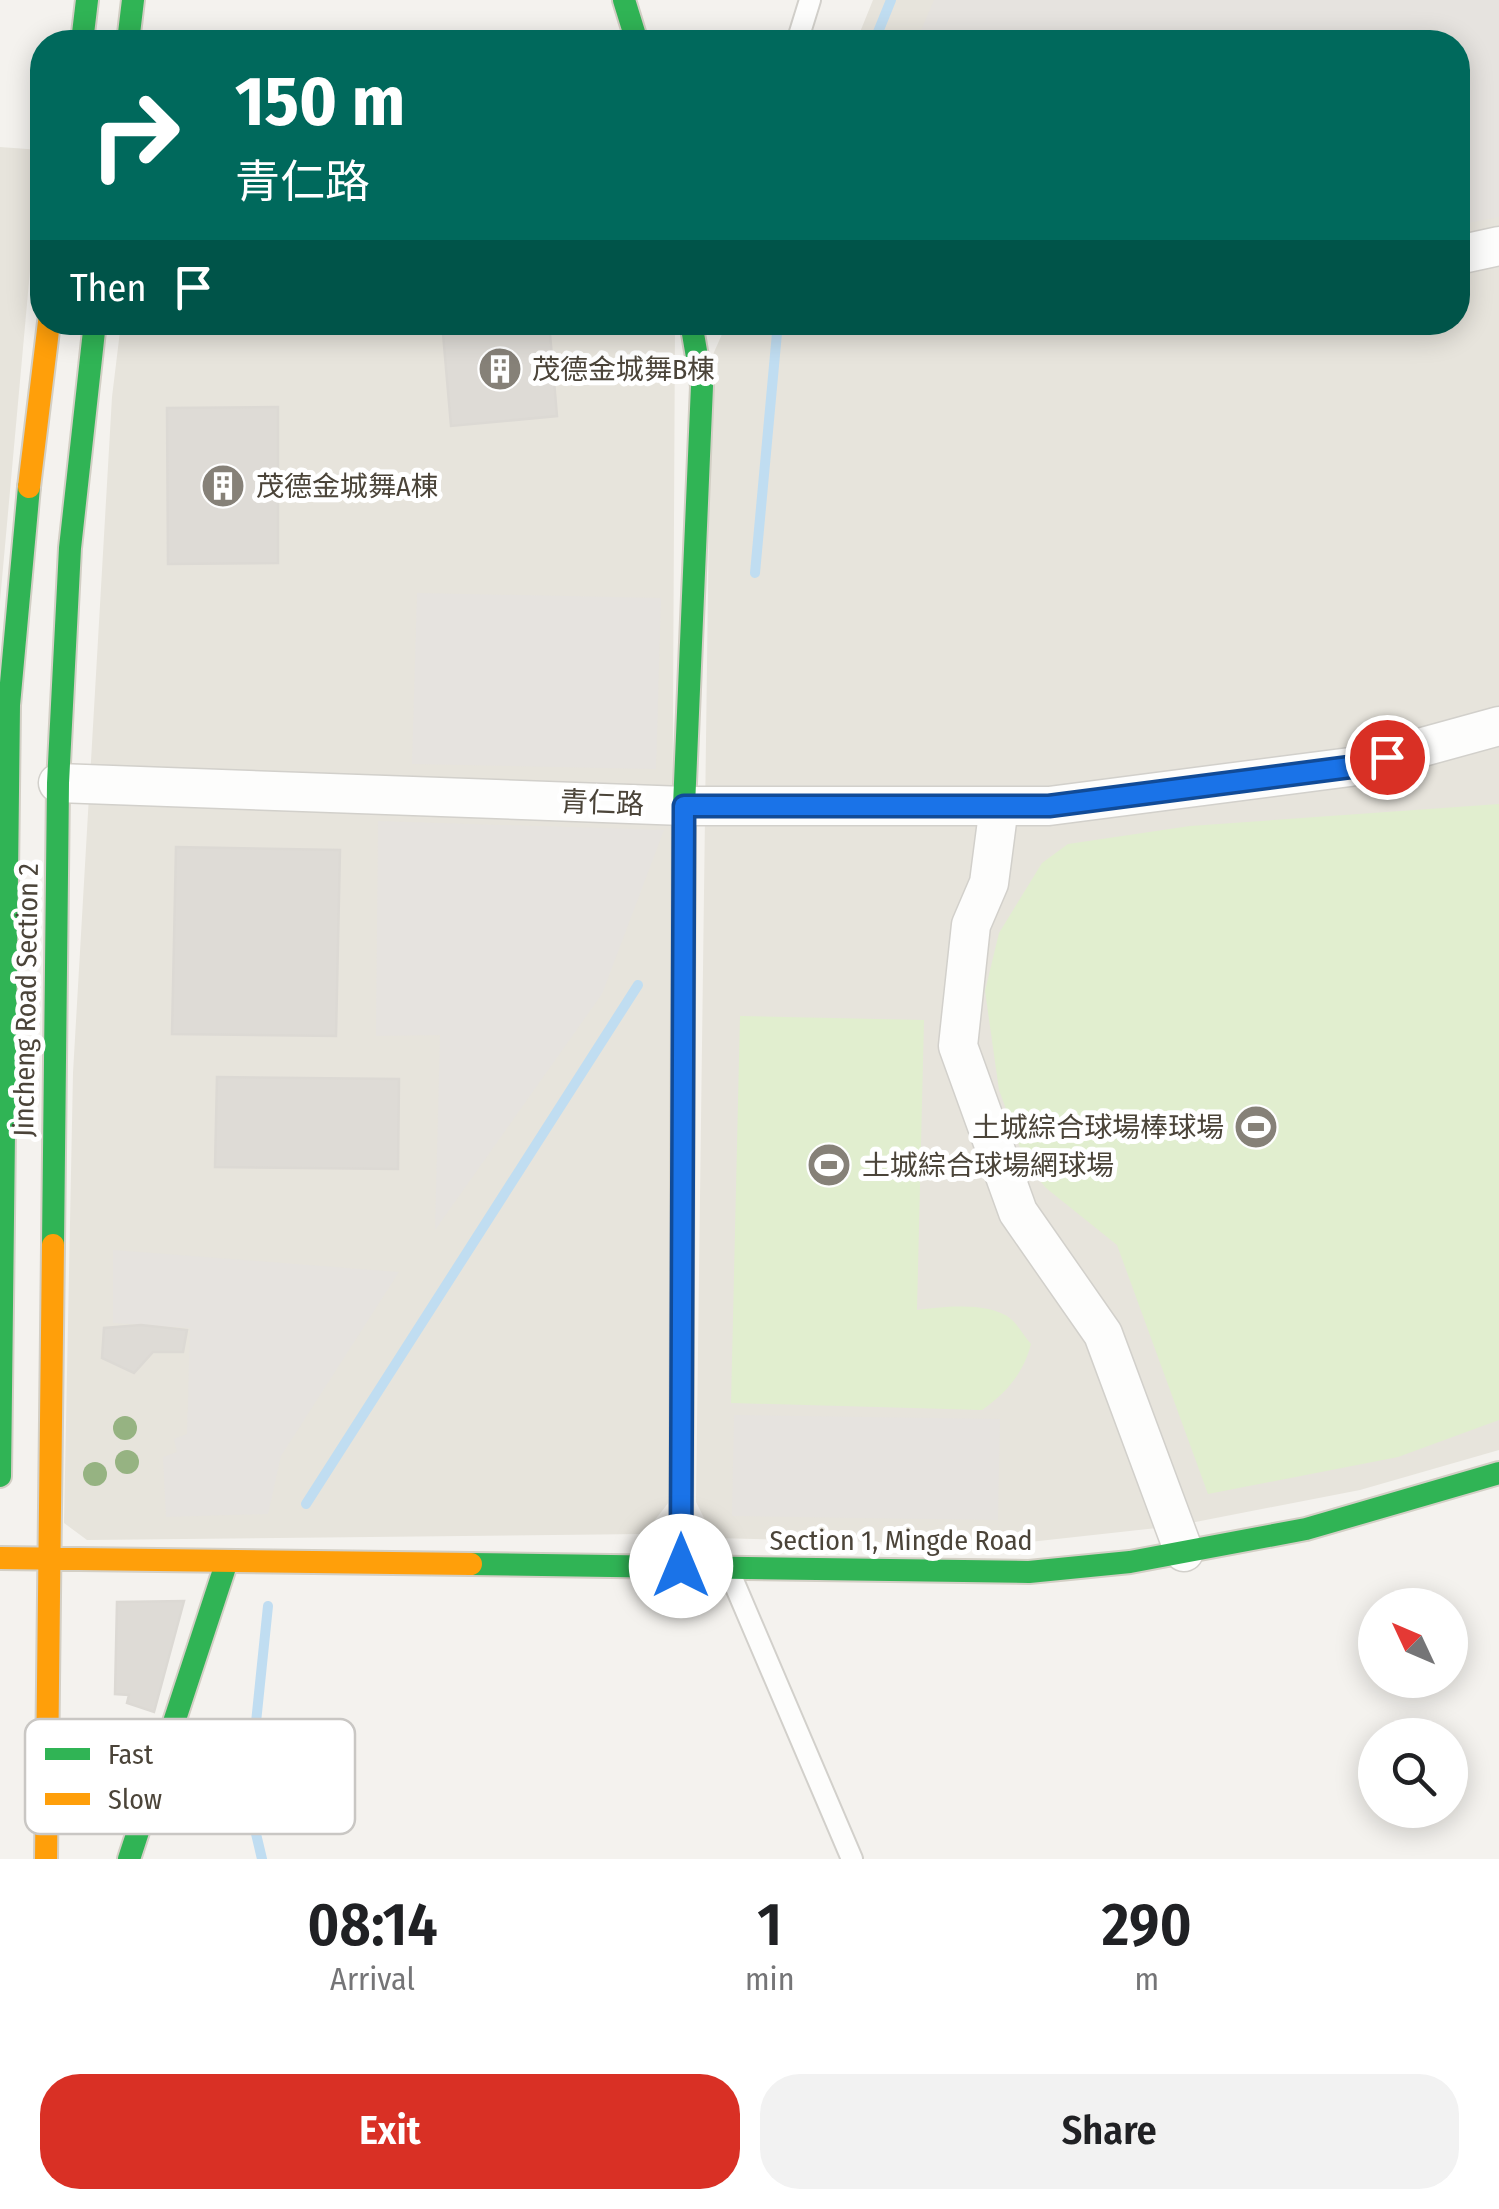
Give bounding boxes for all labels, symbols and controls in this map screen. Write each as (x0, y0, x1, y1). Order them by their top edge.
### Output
text: 150 m (235, 60, 405, 144)
icon: right (70, 70, 200, 200)
text: 青仁路 (235, 155, 370, 209)
icon: arrive (166, 260, 221, 315)
text: Then (70, 265, 146, 311)
building icon: 茂德金城舞B棟 (477, 346, 523, 392)
place label: 茂德金城舞B棟 (532, 353, 715, 386)
building icon: 茂德金城舞A棟 (200, 463, 246, 509)
place label: 茂德金城舞A棟 (256, 470, 439, 503)
pin (1345, 715, 1430, 800)
icon: arrive (1360, 730, 1415, 785)
street label: 青仁路 (559, 785, 645, 821)
street label: Jincheng Road Section 2 (7, 863, 45, 1137)
sports icon: 土城綜合球場棒球場 (1233, 1104, 1279, 1150)
place label: 土城綜合球場棒球場 (972, 1111, 1224, 1144)
sports icon: 土城綜合球場網球場 (806, 1142, 852, 1188)
place label: 土城綜合球場網球場 (862, 1149, 1114, 1182)
position arrow (629, 1514, 733, 1618)
street label: Section 1, Mingde Road (769, 1524, 1033, 1557)
north arrow (1358, 1588, 1468, 1698)
map controls (1358, 1588, 1468, 1828)
button: search (1358, 1718, 1468, 1828)
legend (25, 1719, 355, 1834)
text: Fast (108, 1738, 154, 1771)
text: Slow (108, 1783, 162, 1816)
text: 08:14 (307, 1889, 438, 1961)
text: 1 (757, 1889, 782, 1961)
text: 290 (1102, 1889, 1192, 1961)
text: Arrival (330, 1960, 415, 1998)
text: min (745, 1960, 795, 1998)
text: m (1134, 1960, 1159, 1998)
button: Exit (40, 2074, 740, 2189)
button: Share (760, 2074, 1459, 2189)

